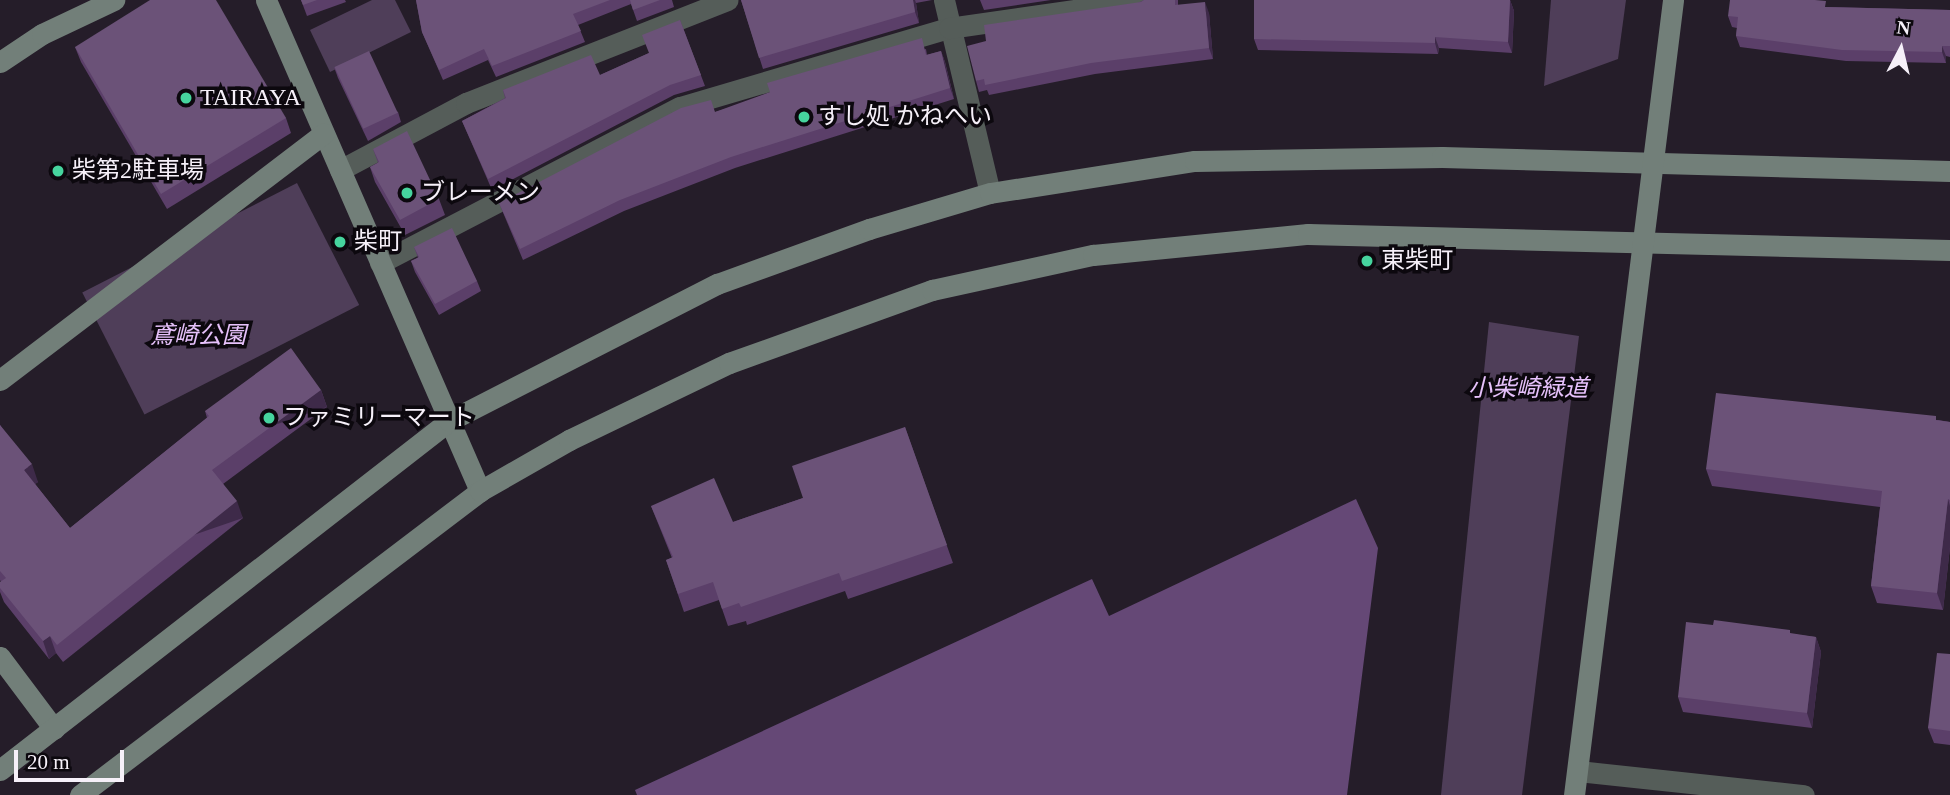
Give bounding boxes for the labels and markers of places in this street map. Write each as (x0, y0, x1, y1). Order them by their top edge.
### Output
place label: TAIRAYA (200, 84, 301, 112)
marker: TAIRAYA (178, 90, 194, 106)
place label: すし処 かねへい (818, 103, 992, 131)
marker: すし処 かねへい (796, 109, 812, 125)
place label: 柴第2駐車場 (72, 157, 204, 185)
marker: 柴第2駐車場 (50, 163, 66, 179)
place label: ブレーメン (421, 179, 541, 207)
marker: ブレーメン (399, 185, 415, 201)
place label: 柴町 (354, 228, 402, 256)
marker: 柴町 (332, 234, 348, 250)
place label: 東柴町 (1381, 247, 1453, 275)
marker: 東柴町 (1359, 253, 1375, 269)
place label: ファミリーマート (283, 404, 475, 432)
marker: ファミリーマート (261, 410, 277, 426)

